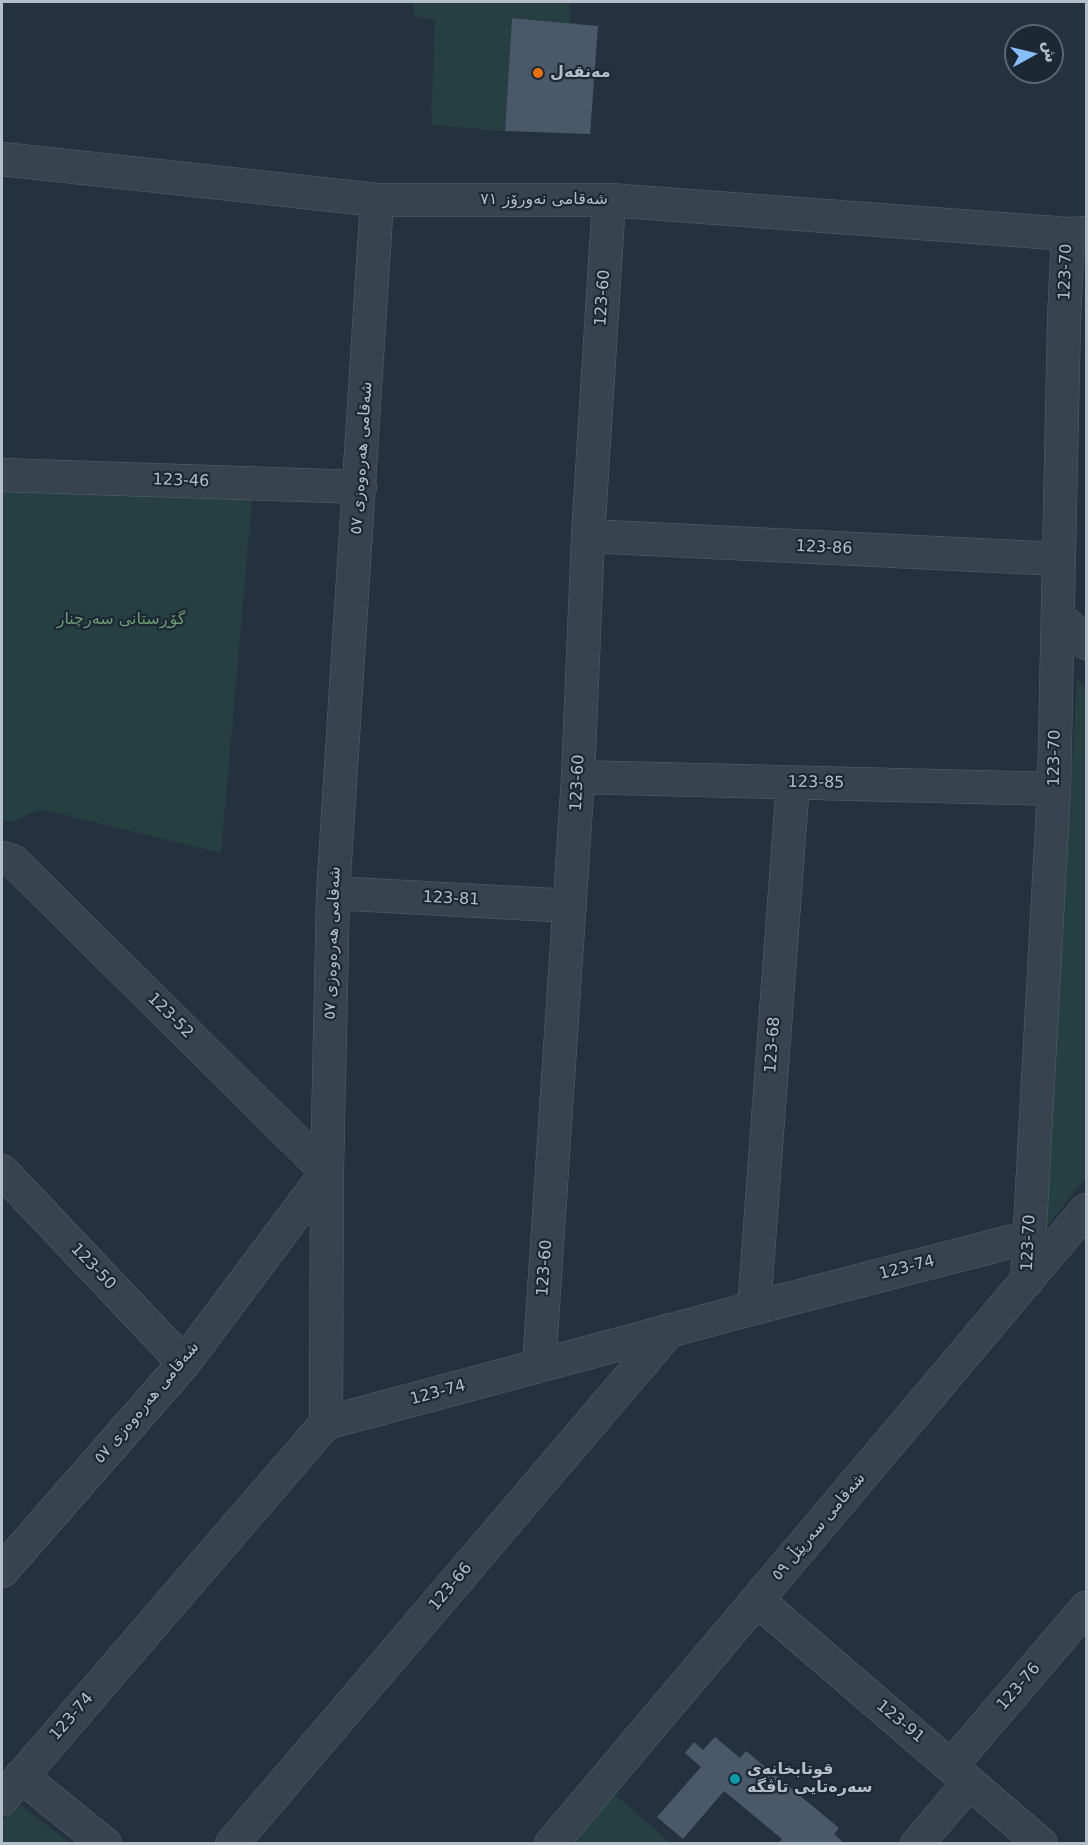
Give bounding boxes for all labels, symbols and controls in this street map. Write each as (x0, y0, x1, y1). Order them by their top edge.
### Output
north arrow (1004, 24, 1064, 84)
text: ش (1039, 39, 1061, 64)
place label: مەنقەل (550, 63, 611, 83)
marker: مەنقەل (531, 66, 545, 80)
street label: شەقامی نەورۆز ٧١ (480, 190, 608, 210)
street label: 123-70 (1055, 243, 1077, 301)
street label: 123-60 (591, 269, 615, 327)
street label: شەقامی هەرەوەزی ٥٧ (347, 381, 377, 535)
street label: 123-46 (152, 470, 210, 492)
street label: 123-86 (795, 537, 853, 559)
park label: گۆڕستانی سەرچنار (57, 610, 185, 630)
street label: 123-70 (1045, 730, 1065, 786)
street label: 123-60 (567, 754, 589, 812)
street label: 123-85 (788, 773, 844, 793)
street label: شەقامی هەرەوەزی ٥٧ (321, 866, 345, 1020)
street label: 123-81 (422, 888, 480, 910)
street label: 123-52 (143, 989, 197, 1043)
street label: 123-68 (761, 1016, 785, 1074)
street label: 123-70 (1018, 1214, 1040, 1272)
street label: 123-60 (533, 1239, 557, 1297)
street label: 123-50 (66, 1240, 120, 1294)
street label: 123-74 (877, 1252, 937, 1284)
street label: شەقامی هەرەوەزی ٥٧ (90, 1338, 204, 1468)
street label: 123-74 (408, 1376, 468, 1410)
street label: شەقامی سەرپێڵ ٥٩ (768, 1469, 870, 1585)
street label: 123-66 (425, 1559, 477, 1615)
street label: 123-76 (993, 1659, 1045, 1715)
street label: 123-74 (46, 1689, 98, 1745)
street label: 123-91 (872, 1696, 928, 1748)
place label: قوتابخانەی سەرەتایی تاڤگە (747, 1760, 872, 1798)
marker: قوتابخانەی سەرەتایی تاڤگە (728, 1772, 742, 1786)

